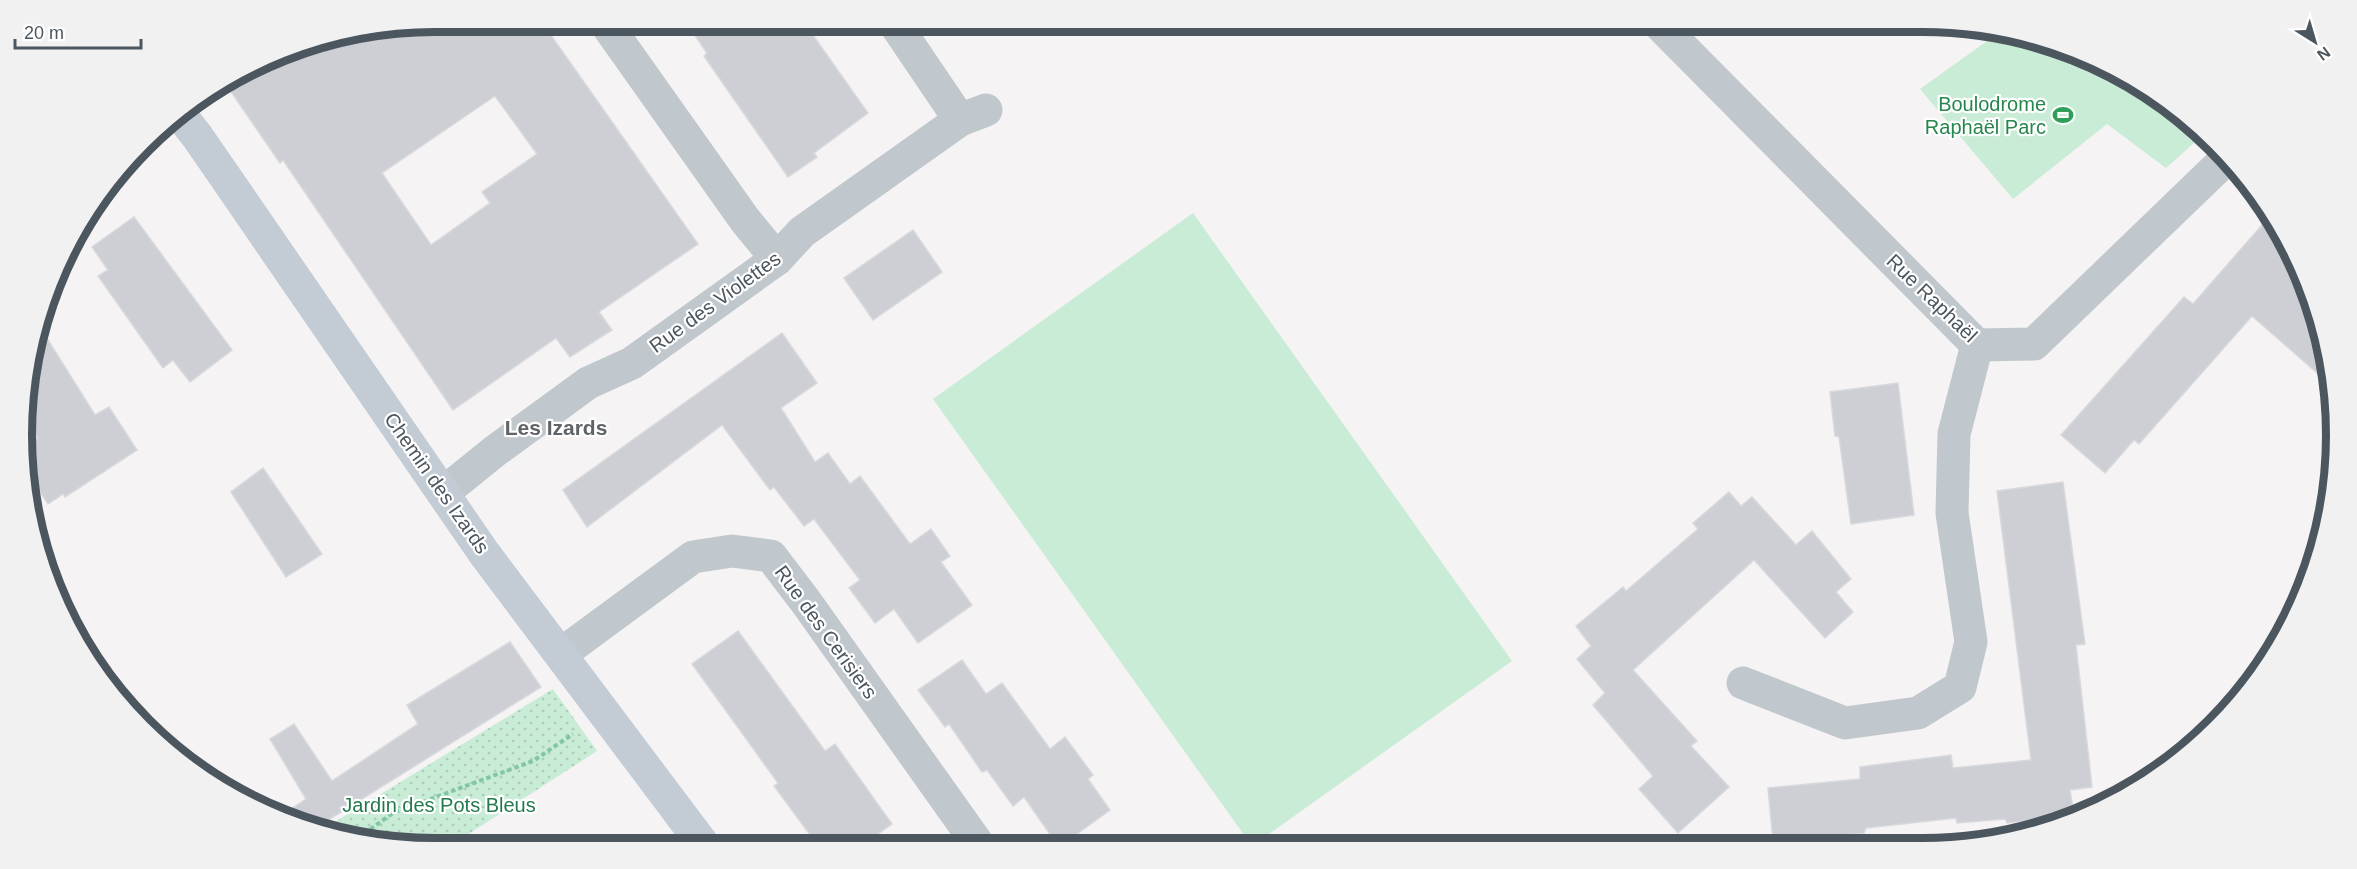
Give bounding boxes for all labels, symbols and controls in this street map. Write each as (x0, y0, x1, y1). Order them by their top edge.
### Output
scale bar (15, 12, 141, 50)
north arrow (2285, 12, 2345, 72)
text: 20 m (24, 23, 64, 43)
text: N (2314, 43, 2333, 64)
place label: Boulodrome Raphaël Parc (1925, 93, 2046, 138)
sports icon: Boulodrome Raphaël Parc (2051, 103, 2075, 127)
street label: Rue des Violettes (645, 247, 785, 357)
street label: Rue Raphaël (1882, 250, 1982, 346)
street label: Chemin des Izards (380, 408, 494, 558)
district label: Les Izards (505, 416, 607, 439)
street label: Rue des Cerisiers (770, 561, 882, 703)
park label: Jardin des Pots Bleus (342, 794, 536, 816)

